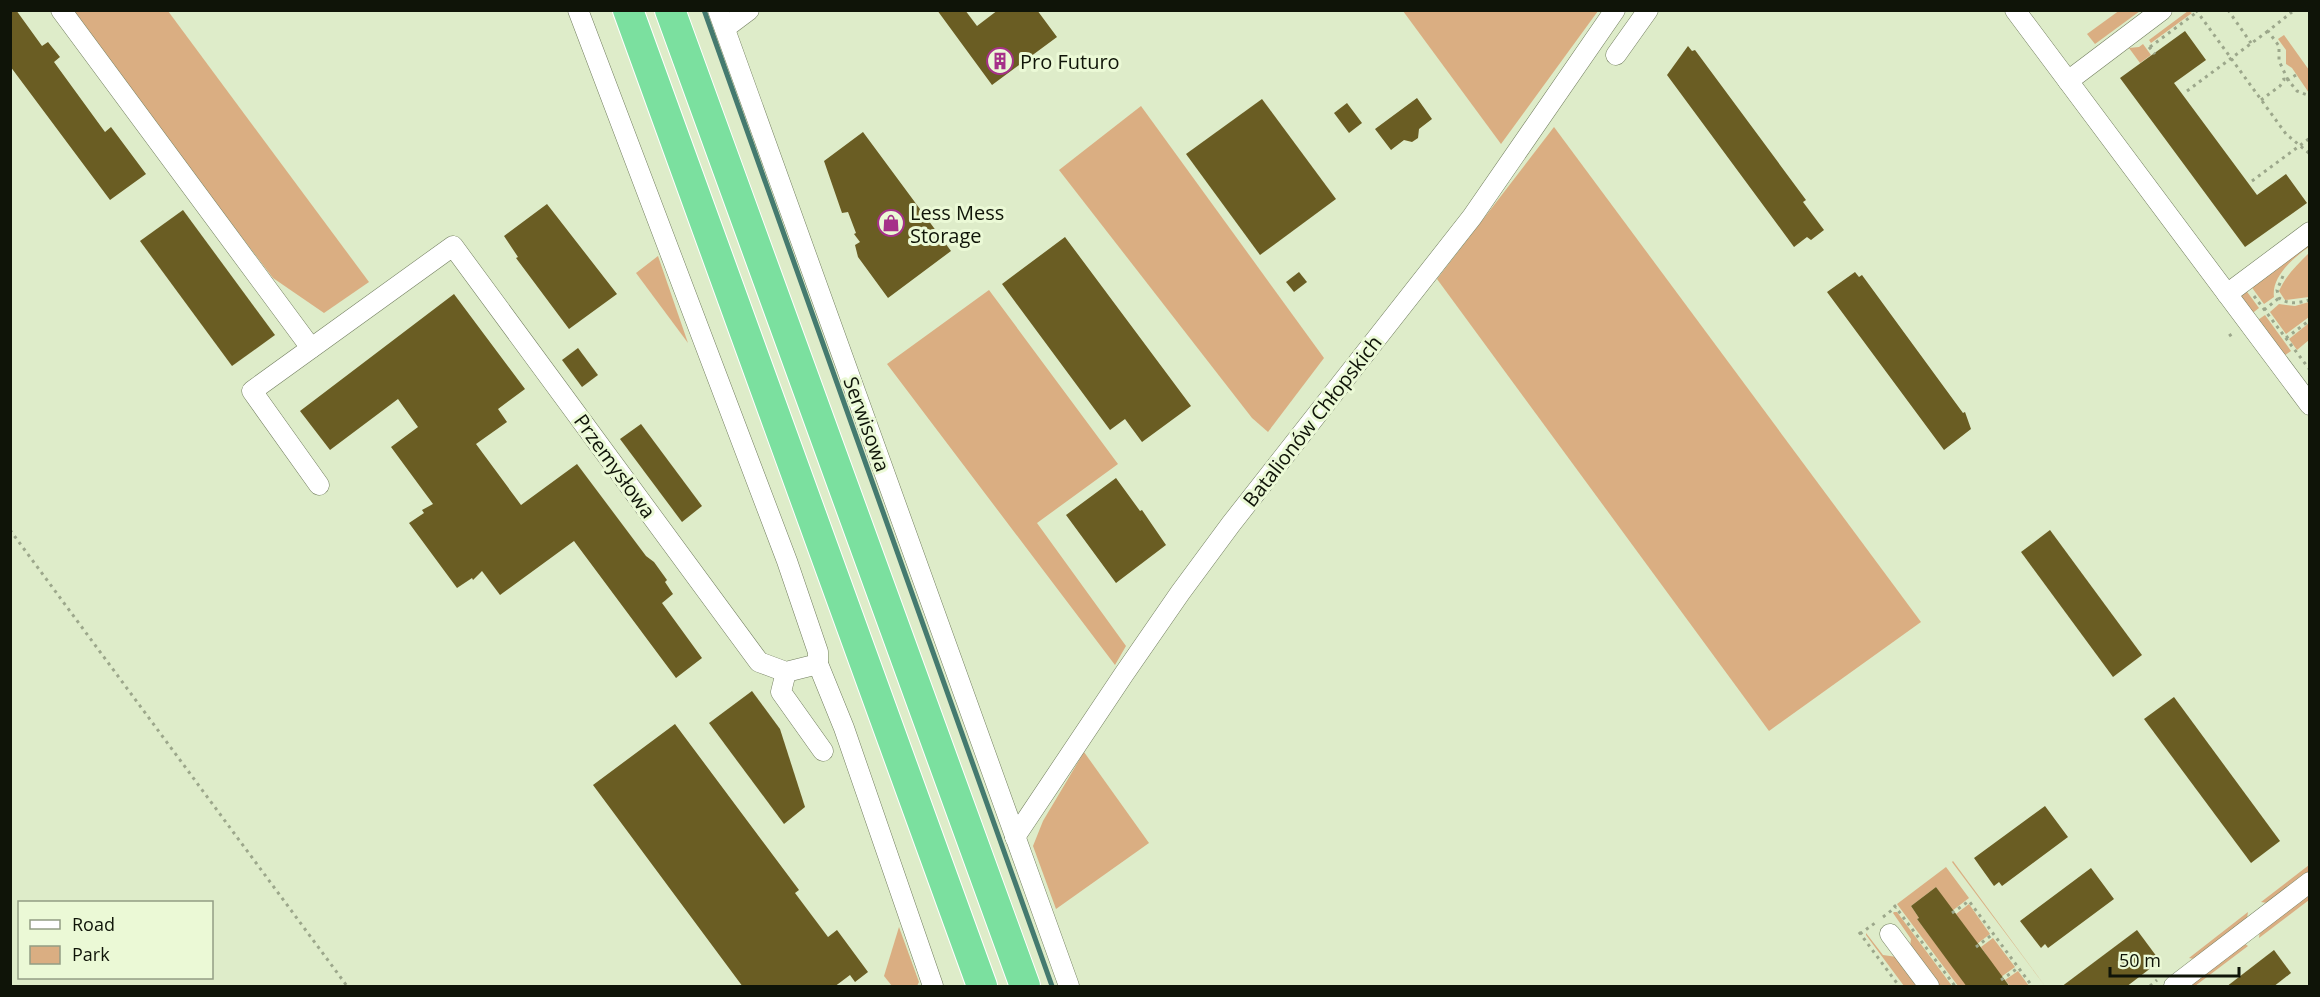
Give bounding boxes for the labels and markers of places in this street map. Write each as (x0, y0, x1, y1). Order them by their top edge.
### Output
building icon: Pro Futuro (985, 46, 1015, 76)
place label: Pro Futuro (1020, 48, 1120, 75)
place label: Less Mess Storage (910, 199, 1004, 249)
shop icon: Less Mess Storage (876, 208, 906, 238)

